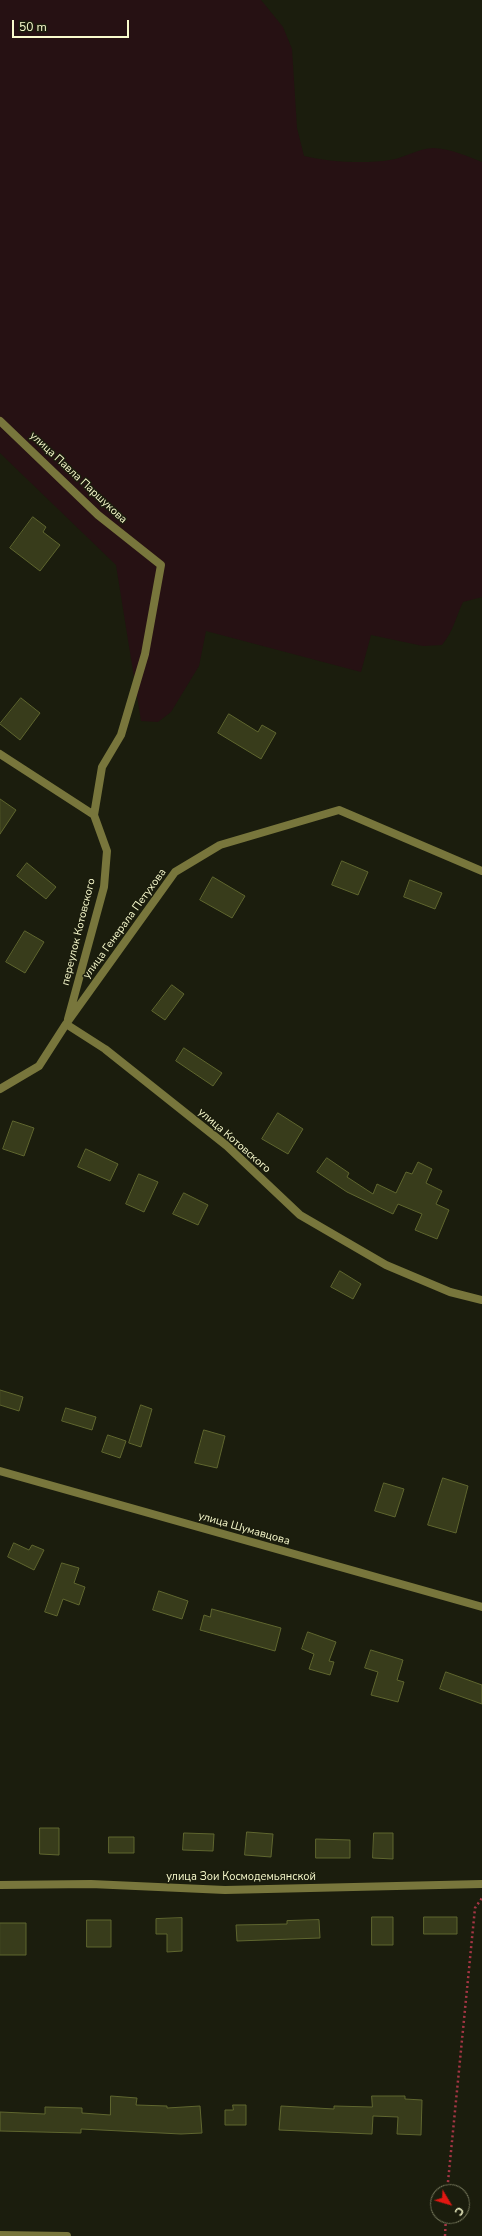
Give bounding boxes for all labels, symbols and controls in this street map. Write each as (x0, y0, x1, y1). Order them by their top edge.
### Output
scale bar (14, 12, 131, 38)
text: 50 m (19, 19, 47, 35)
street label: улица Павла Паршукова (27, 429, 129, 527)
street label: улица Генерала Петухова (81, 866, 169, 982)
street label: переулок Котовского (59, 877, 99, 987)
street label: улица Котовского (195, 1106, 273, 1176)
street label: улица Шумавцова (197, 1510, 291, 1548)
street label: улица Зои Космодемьянской (166, 1870, 316, 1884)
north arrow (430, 2184, 470, 2224)
text: С (451, 2204, 467, 2219)

